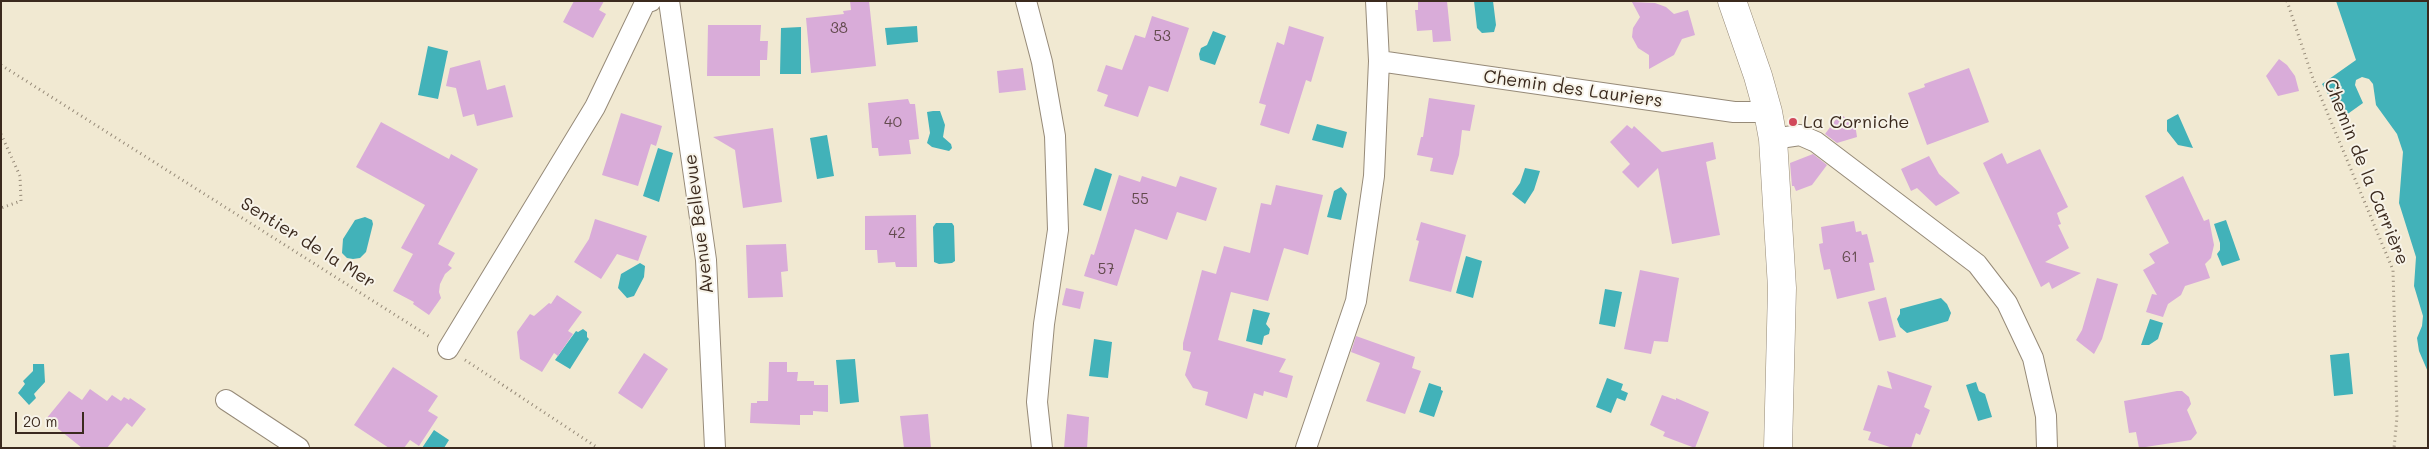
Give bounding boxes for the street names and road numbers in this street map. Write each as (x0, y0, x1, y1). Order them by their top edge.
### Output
street label: Chemin des Lauriers (1482, 66, 1664, 112)
street label: Chemin de la Carrière (2319, 76, 2413, 268)
street label: Avenue Bellevue (680, 153, 718, 295)
street label: Sentier de la Mer (237, 193, 379, 293)

